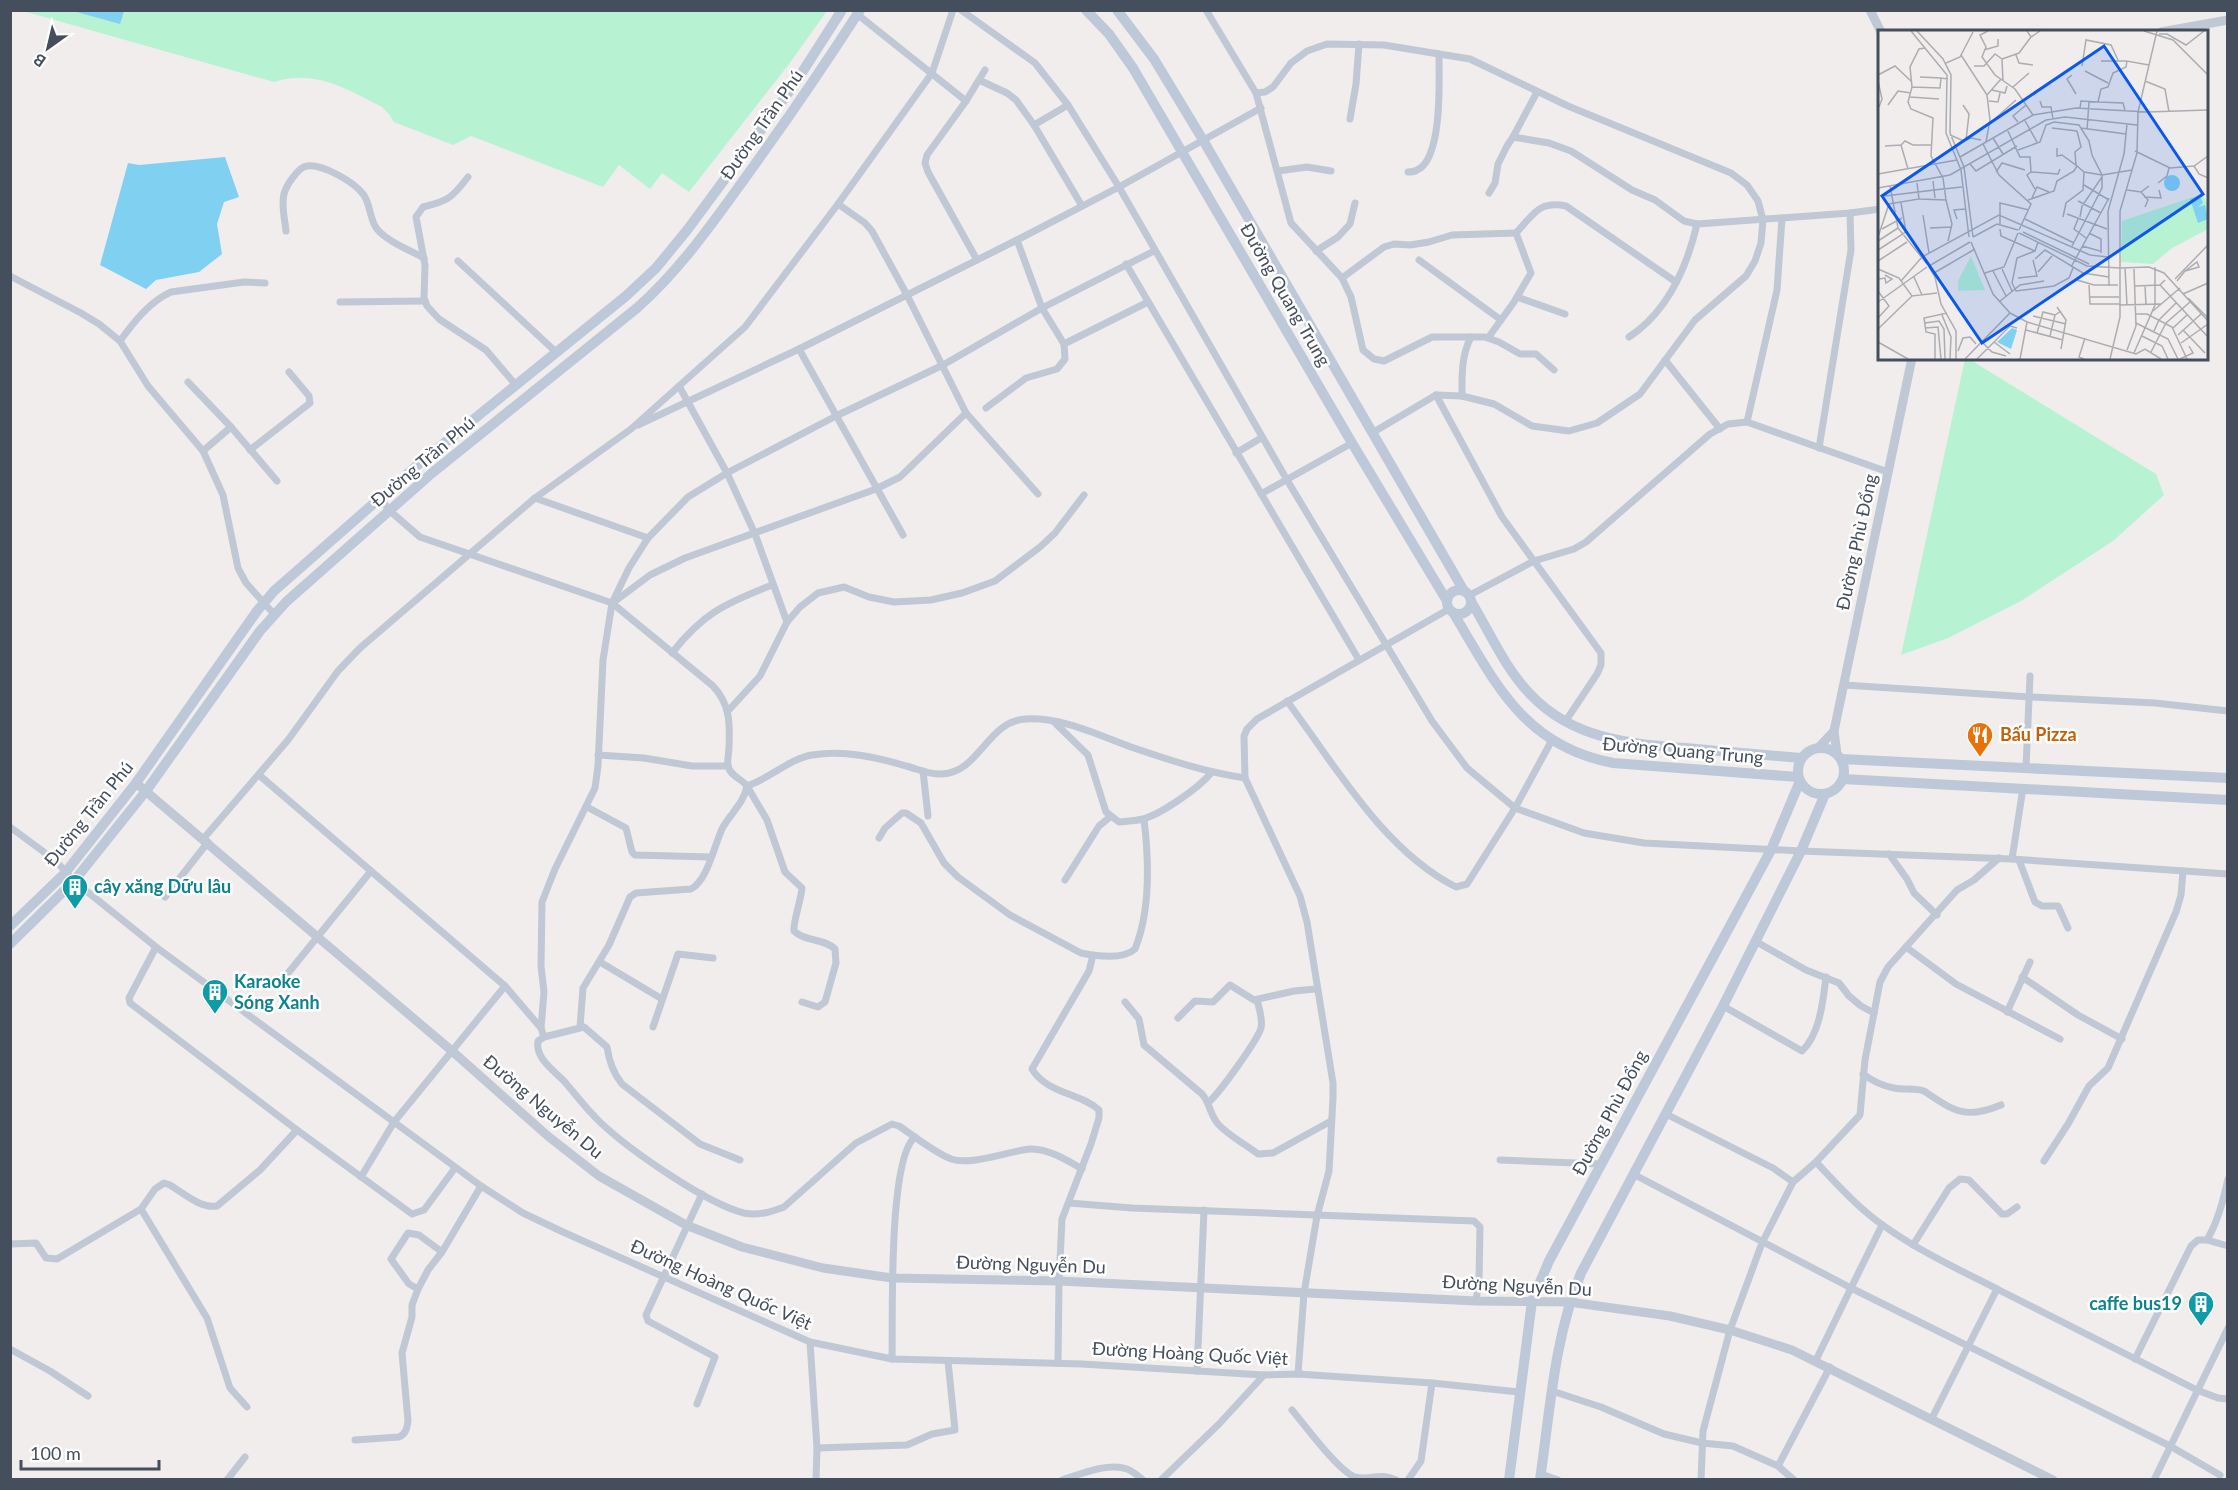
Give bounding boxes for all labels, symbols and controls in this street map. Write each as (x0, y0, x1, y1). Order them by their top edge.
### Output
north arrow (18, 18, 78, 78)
inset map (1878, 30, 2208, 360)
text: B (30, 50, 49, 72)
street label: Đường Trần Phú (715, 65, 807, 184)
street label: Đường Quang Trung (1236, 219, 1336, 370)
street label: Đường Trần Phú (366, 411, 479, 511)
street label: Đường Phù Đổng (1831, 472, 1881, 612)
restaurant icon: Bấu Pizza (1965, 720, 1995, 758)
place label: Bấu Pizza (2000, 723, 2077, 745)
street label: Đường Quang Trung (1602, 732, 1764, 768)
street label: Đường Trần Phú (39, 756, 137, 870)
building icon: cây xăng Dữu lâu (60, 872, 90, 910)
place label: cây xăng Dữu lâu (94, 875, 231, 897)
place label: Karaoke Sóng Xanh (234, 970, 320, 1013)
building icon: Karaoke Sóng Xanh (200, 977, 230, 1015)
street label: Đường Phù Đổng (1567, 1046, 1651, 1179)
street label: Đường Nguyễn Du (479, 1050, 608, 1163)
street label: Đường Hoàng Quốc Việt (627, 1234, 816, 1334)
street label: Đường Nguyễn Du (956, 1250, 1106, 1278)
street label: Đường Nguyễn Du (1442, 1270, 1592, 1300)
building icon: caffe bus19 (2186, 1289, 2216, 1327)
place label: caffe bus19 (2089, 1292, 2182, 1314)
street label: Đường Hoàng Quốc Việt (1092, 1337, 1289, 1369)
scale bar (21, 1433, 159, 1471)
text: 100 m (30, 1442, 81, 1464)

